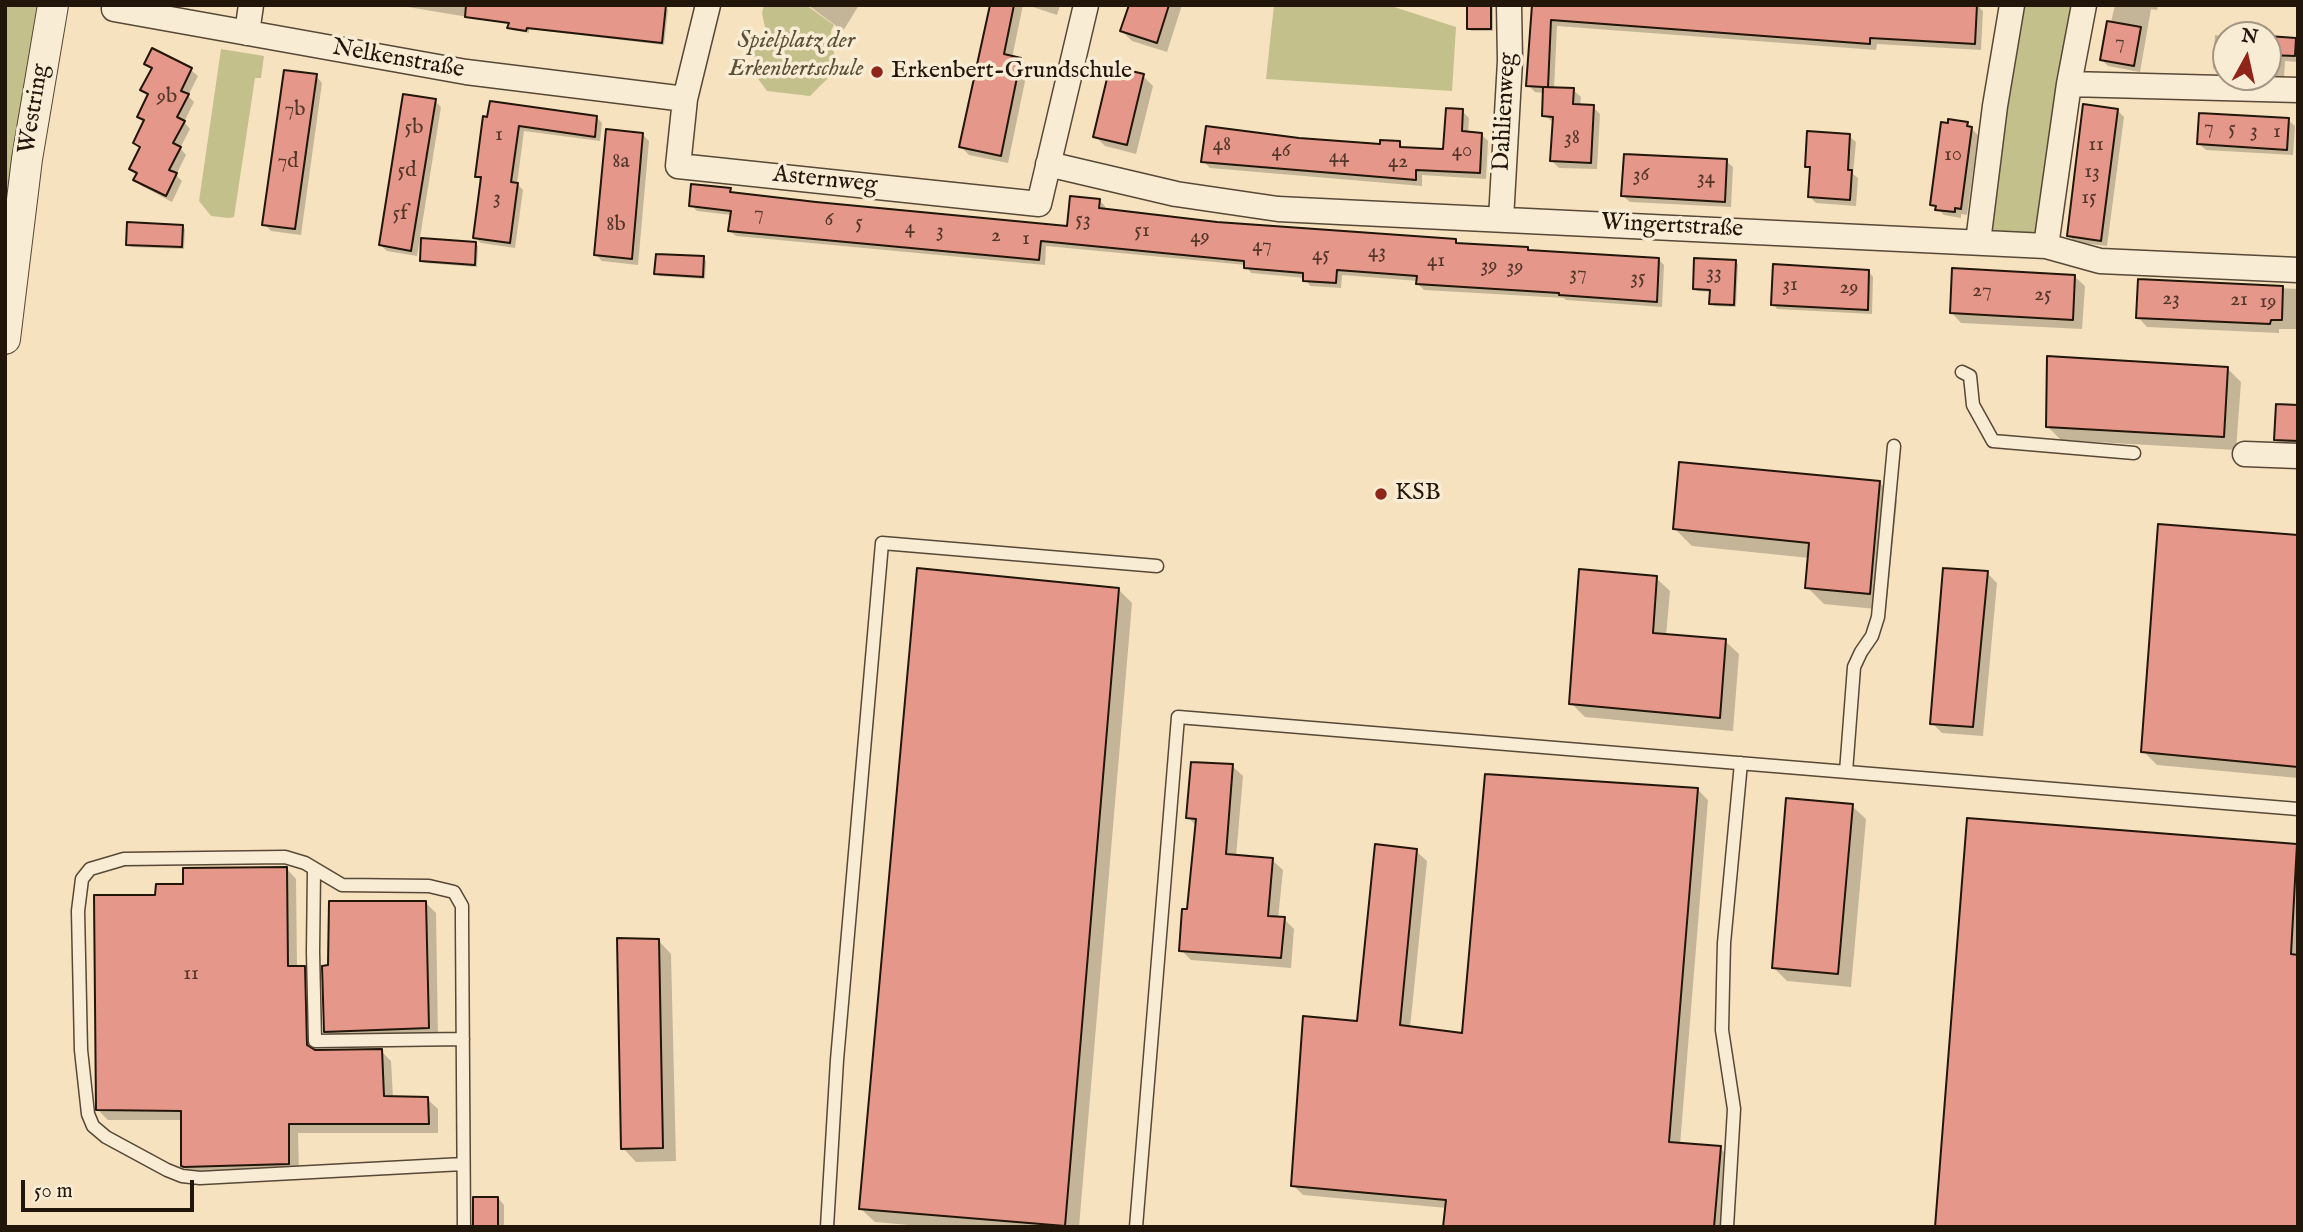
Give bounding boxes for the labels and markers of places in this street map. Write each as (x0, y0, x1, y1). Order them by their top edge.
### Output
place label: Erkenbert-Grundschule (891, 58, 1132, 86)
marker: Erkenbert-Grundschule (869, 64, 885, 80)
place label: KSB (1395, 480, 1441, 508)
marker: KSB (1373, 486, 1389, 502)

